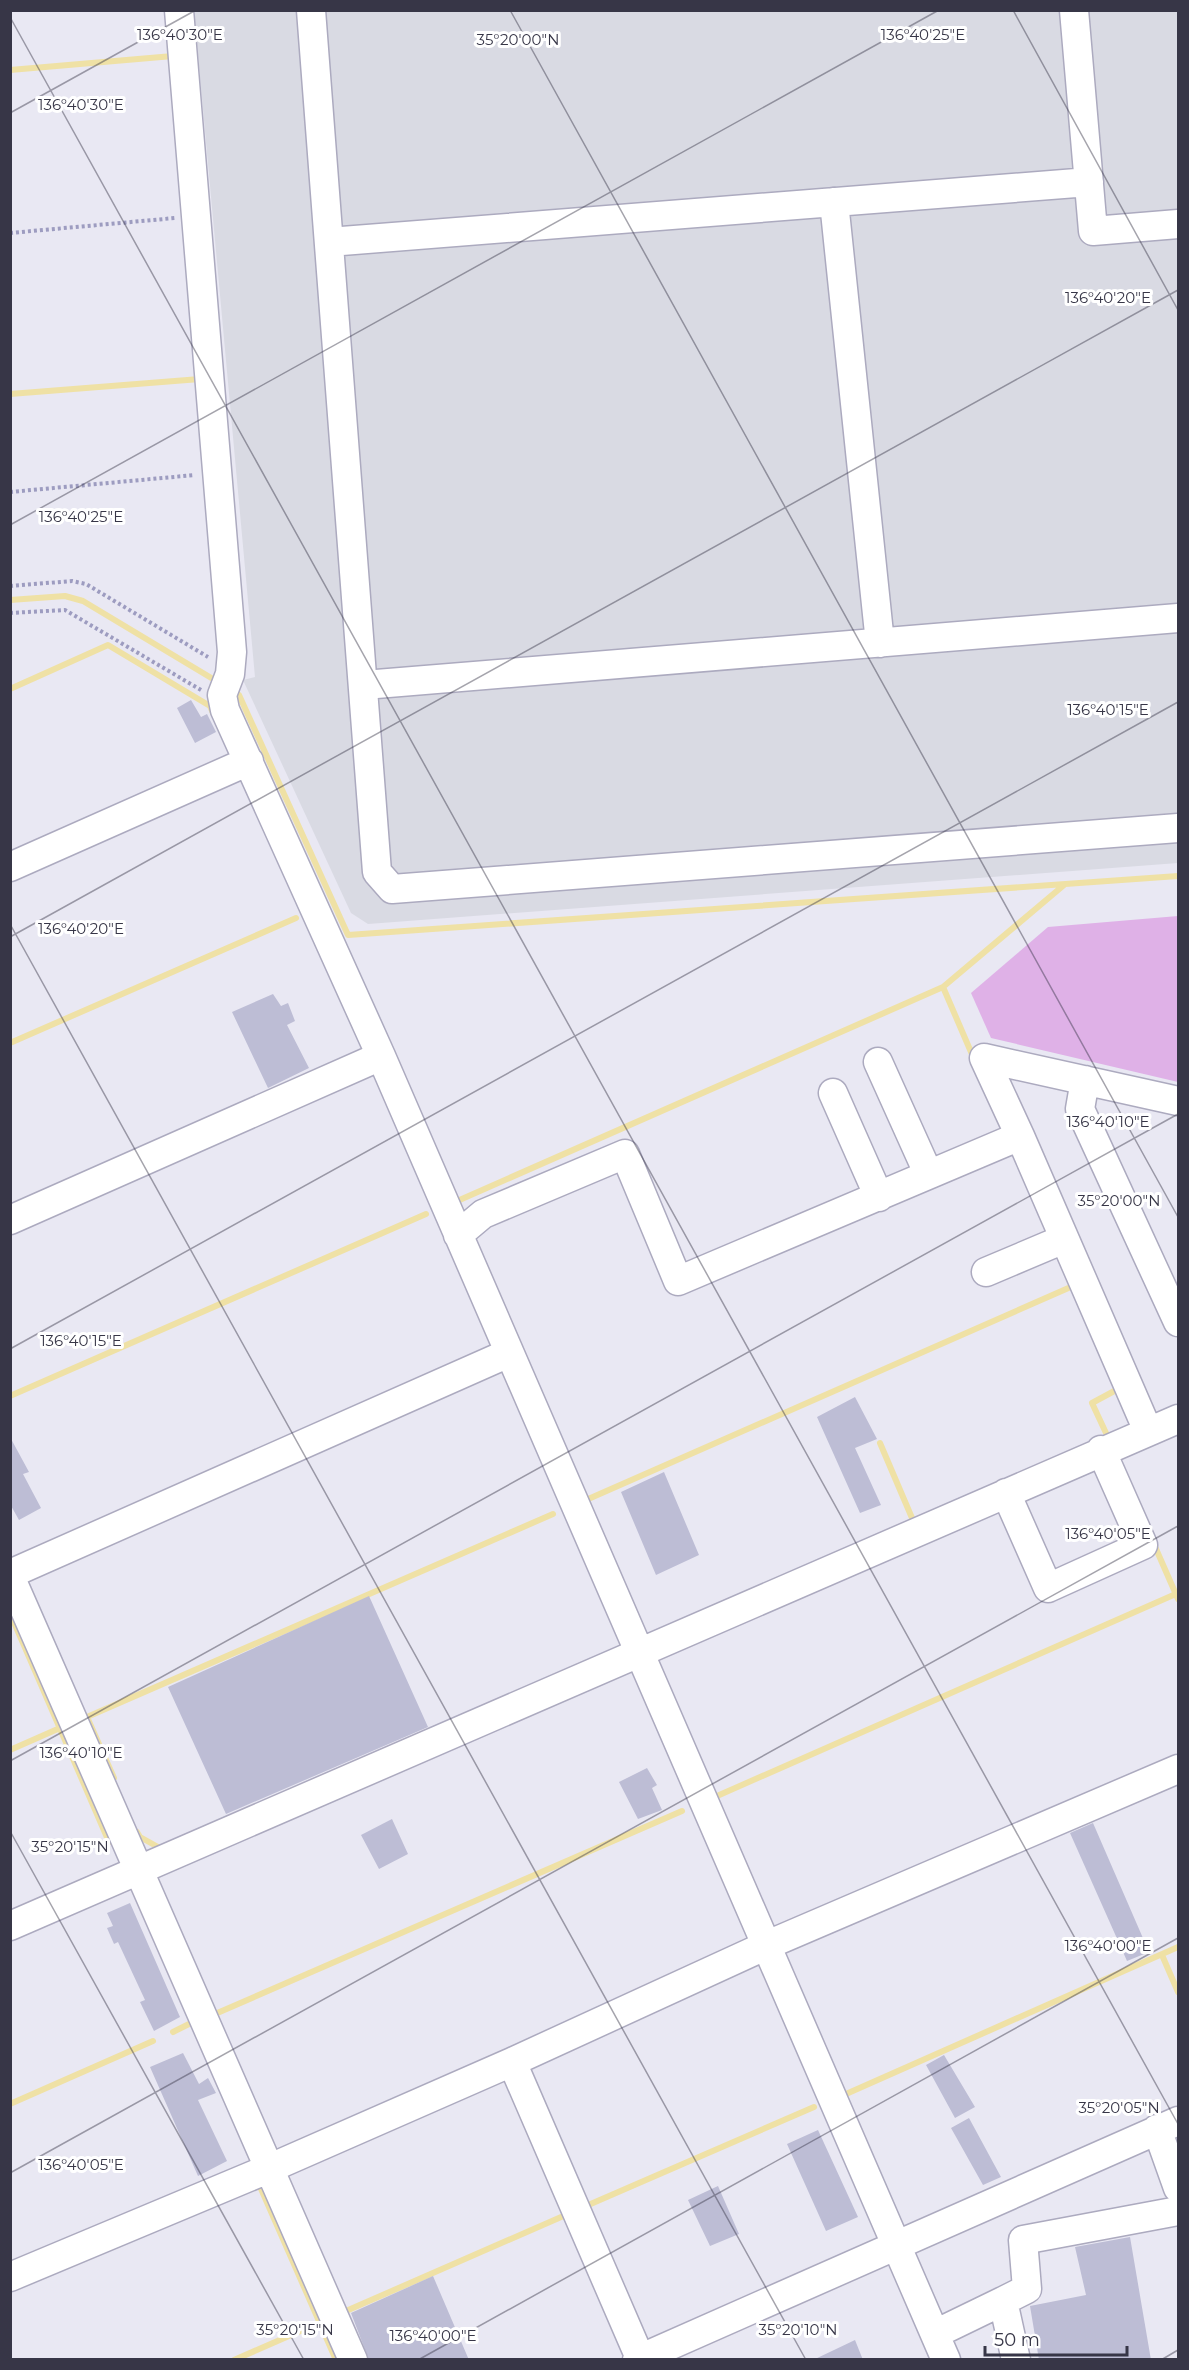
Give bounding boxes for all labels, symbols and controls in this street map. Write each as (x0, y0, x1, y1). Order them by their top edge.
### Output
text: 136°40'30"E (137, 25, 223, 44)
text: 136°40'25"E (881, 25, 965, 44)
text: 35°20'00"N (477, 30, 559, 49)
text: 136°40'30"E (38, 95, 124, 114)
text: 136°40'20"E (1065, 288, 1151, 307)
text: 136°40'25"E (39, 507, 123, 526)
text: 136°40'15"E (1067, 700, 1149, 719)
text: 136°40'20"E (38, 919, 124, 938)
text: 136°40'10"E (1066, 1112, 1150, 1131)
text: 35°20'00"N (1078, 1191, 1160, 1210)
text: 136°40'15"E (40, 1331, 122, 1350)
text: 136°40'05"E (1065, 1524, 1151, 1543)
text: 136°40'10"E (39, 1743, 123, 1762)
text: 35°20'15"N (31, 1837, 109, 1856)
text: 136°40'00"E (1064, 1936, 1152, 1955)
text: 35°20'05"N (1078, 2098, 1160, 2117)
text: 136°40'05"E (38, 2155, 124, 2174)
scale bar (985, 2319, 1128, 2357)
text: 35°20'15"N (256, 2320, 334, 2339)
text: 35°20'10"N (759, 2320, 837, 2339)
text: 136°40'00"E (389, 2326, 477, 2345)
text: 50 m (994, 2329, 1040, 2351)

